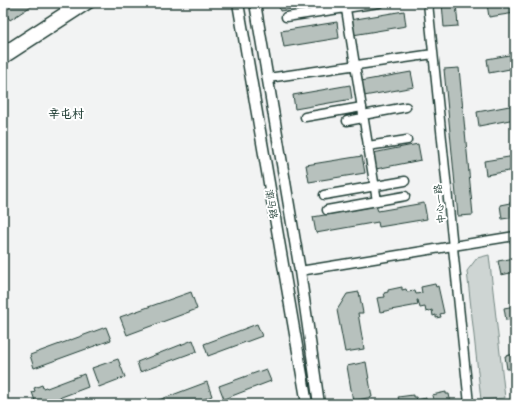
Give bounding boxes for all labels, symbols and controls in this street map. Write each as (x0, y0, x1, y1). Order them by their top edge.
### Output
district label: 辛屯村 (48, 104, 84, 122)
street label: 中心一路 (429, 183, 448, 225)
street label: 漷马路 (263, 188, 282, 220)

